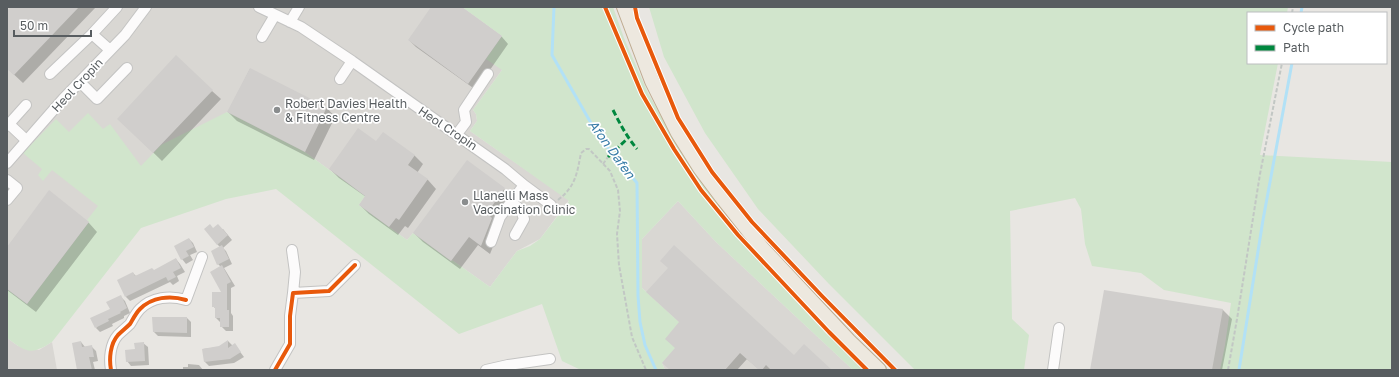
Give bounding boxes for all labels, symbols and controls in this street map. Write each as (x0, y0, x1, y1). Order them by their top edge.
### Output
scale bar (14, 12, 91, 38)
legend (1247, 12, 1387, 64)
text: 50 m (20, 18, 48, 33)
text: Cycle path (1283, 20, 1344, 35)
text: Path (1283, 40, 1310, 55)
street label: Heol Cropin (48, 55, 106, 115)
place label: Robert Davies Health & Fitness Centre (285, 96, 407, 125)
street label: Heol Cropin (416, 103, 480, 153)
marker: Robert Davies Health & Fitness Centre (272, 105, 282, 115)
water label: Afon Dafen (585, 117, 639, 182)
place label: Llanelli Mass Vaccination Clinic (473, 188, 576, 217)
marker: Llanelli Mass Vaccination Clinic (460, 197, 470, 207)

